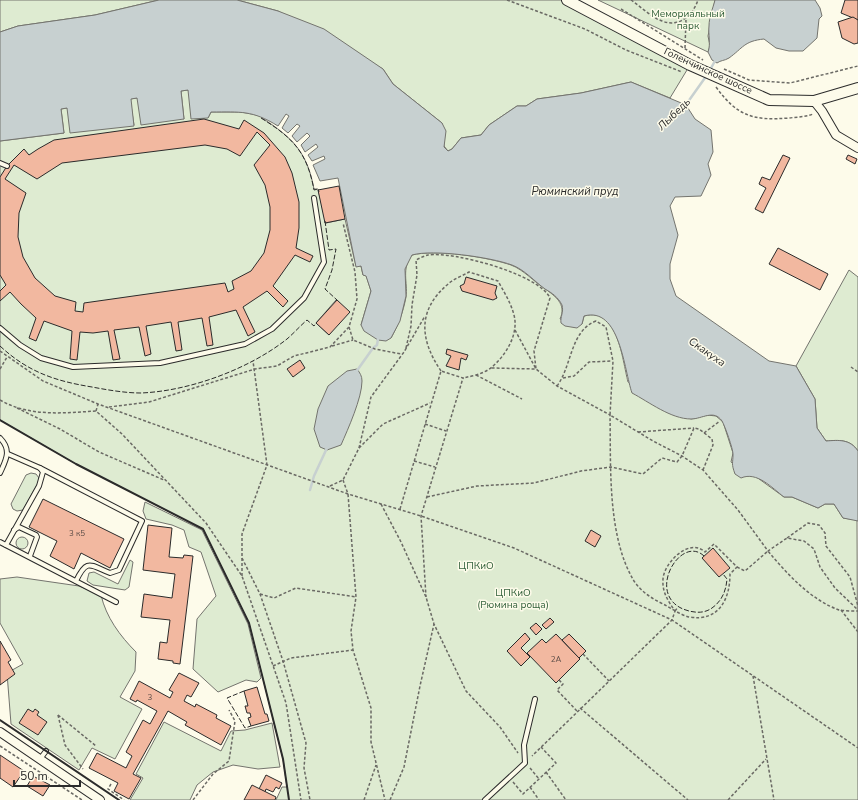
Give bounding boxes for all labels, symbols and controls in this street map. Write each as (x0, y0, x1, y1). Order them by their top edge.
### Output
park label: Мемориальный парк (651, 7, 725, 33)
street label: Голенчинское шоссе (661, 44, 755, 98)
water label: Лыбедь (653, 94, 694, 134)
water label: Рюминский пруд (531, 184, 619, 199)
water label: Скакуха (685, 334, 729, 370)
house number: 3 к5 (69, 528, 85, 539)
park label: ЦПКиО (458, 559, 494, 573)
park label: ЦПКиО (Рюмина роща) (477, 586, 549, 612)
house number: 2А (551, 654, 561, 665)
house number: 3 (148, 692, 153, 703)
scale bar (14, 762, 80, 788)
text: 50 m (20, 768, 48, 784)

